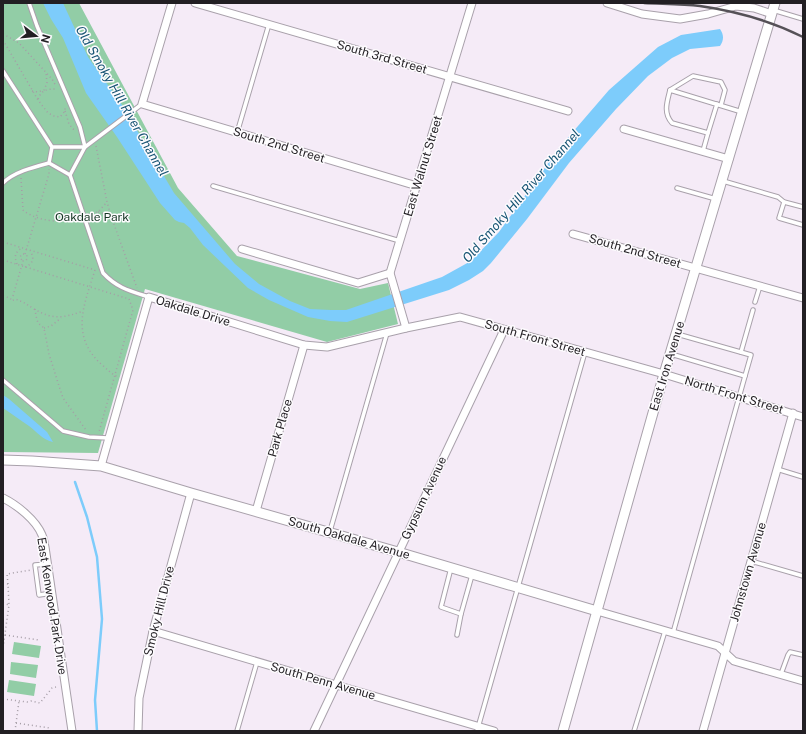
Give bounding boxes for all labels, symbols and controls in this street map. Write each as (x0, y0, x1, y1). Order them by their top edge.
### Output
north arrow (16, 16, 56, 56)
water label: Old Smoky Hill River Channel (73, 23, 171, 179)
text: N (39, 33, 53, 45)
street label: South 3rd Street (335, 37, 429, 77)
street label: East Walnut Street (401, 114, 445, 218)
street label: South 2nd Street (231, 124, 327, 166)
water label: Old Smoky Hill River Channel (459, 126, 583, 266)
park label: Oakdale Park (55, 210, 129, 224)
street label: South 2nd Street (587, 231, 683, 271)
street label: Oakdale Drive (154, 293, 232, 329)
street label: South Front Street (483, 317, 587, 359)
street label: East Iron Avenue (647, 319, 687, 413)
street label: North Front Street (683, 373, 785, 417)
street label: Park Place (265, 397, 295, 459)
street label: Gypsum Avenue (399, 454, 449, 542)
street label: South Oakdale Avenue (286, 514, 412, 562)
street label: Johnstown Avenue (727, 520, 769, 623)
street label: East Kenwood Park Drive (34, 536, 70, 676)
street label: Smoky Hill Drive (141, 564, 177, 658)
street label: South Penn Avenue (269, 659, 377, 703)

